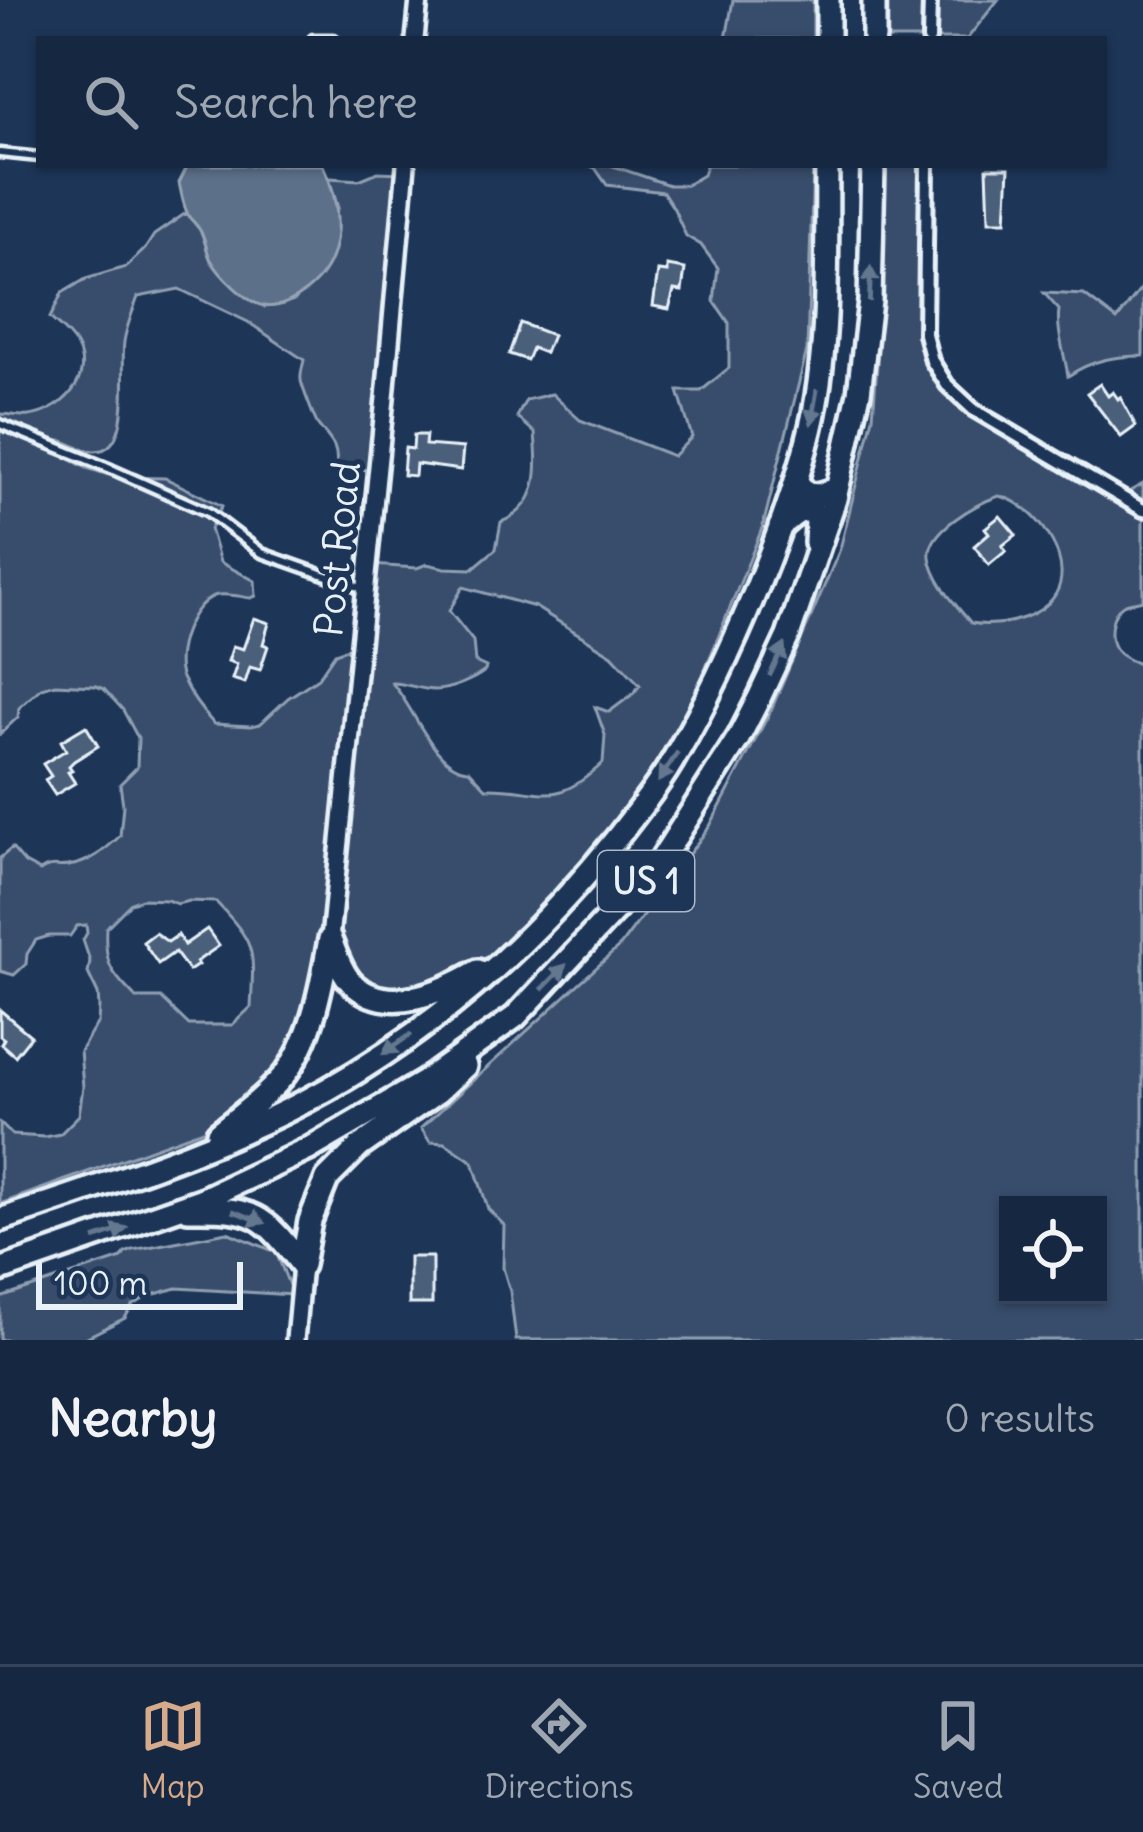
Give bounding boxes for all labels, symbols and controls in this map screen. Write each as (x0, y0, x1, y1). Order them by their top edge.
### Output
search box (36, 36, 1107, 168)
icon: search (78, 69, 144, 135)
text: Search here (174, 74, 418, 130)
one-way arrow (861, 264, 880, 302)
one-way arrow (804, 389, 822, 427)
street label: Post Road (304, 459, 371, 639)
one-way arrow (767, 642, 787, 677)
one-way arrow (657, 750, 680, 783)
road number: US 1 (598, 851, 694, 911)
one-way arrow (540, 963, 568, 992)
one-way arrow (381, 1032, 413, 1055)
map controls (999, 1196, 1107, 1304)
button: locate (999, 1196, 1107, 1304)
one-way arrow (231, 1209, 267, 1227)
one-way arrow (93, 1222, 130, 1241)
scale bar (36, 1256, 243, 1309)
text: 100 m (54, 1262, 147, 1304)
text: Nearby (48, 1386, 217, 1450)
text: 0 results (944, 1394, 1095, 1443)
tab: Map (140, 1693, 206, 1807)
tab: Directions (485, 1693, 634, 1807)
tab: Saved (913, 1693, 1003, 1807)

